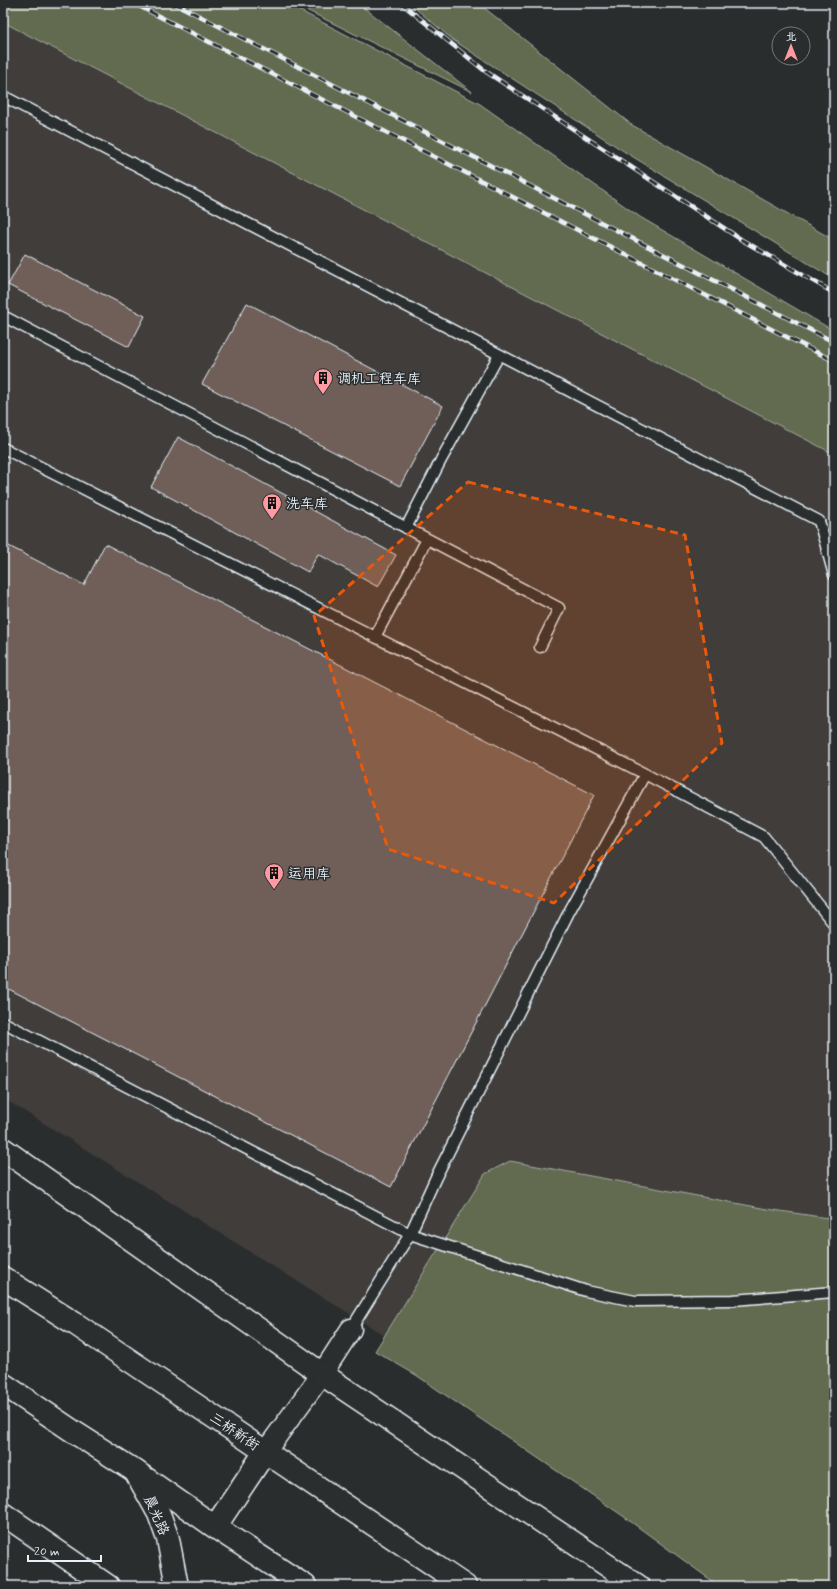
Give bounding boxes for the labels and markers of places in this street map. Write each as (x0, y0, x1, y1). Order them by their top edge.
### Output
building icon: 调机工程车库 (312, 367, 334, 395)
place label: 调机工程车库 (337, 370, 421, 388)
building icon: 洗车库 (261, 492, 283, 520)
place label: 洗车库 (286, 495, 328, 513)
building icon: 运用库 (263, 862, 285, 890)
place label: 运用库 (288, 865, 330, 883)

